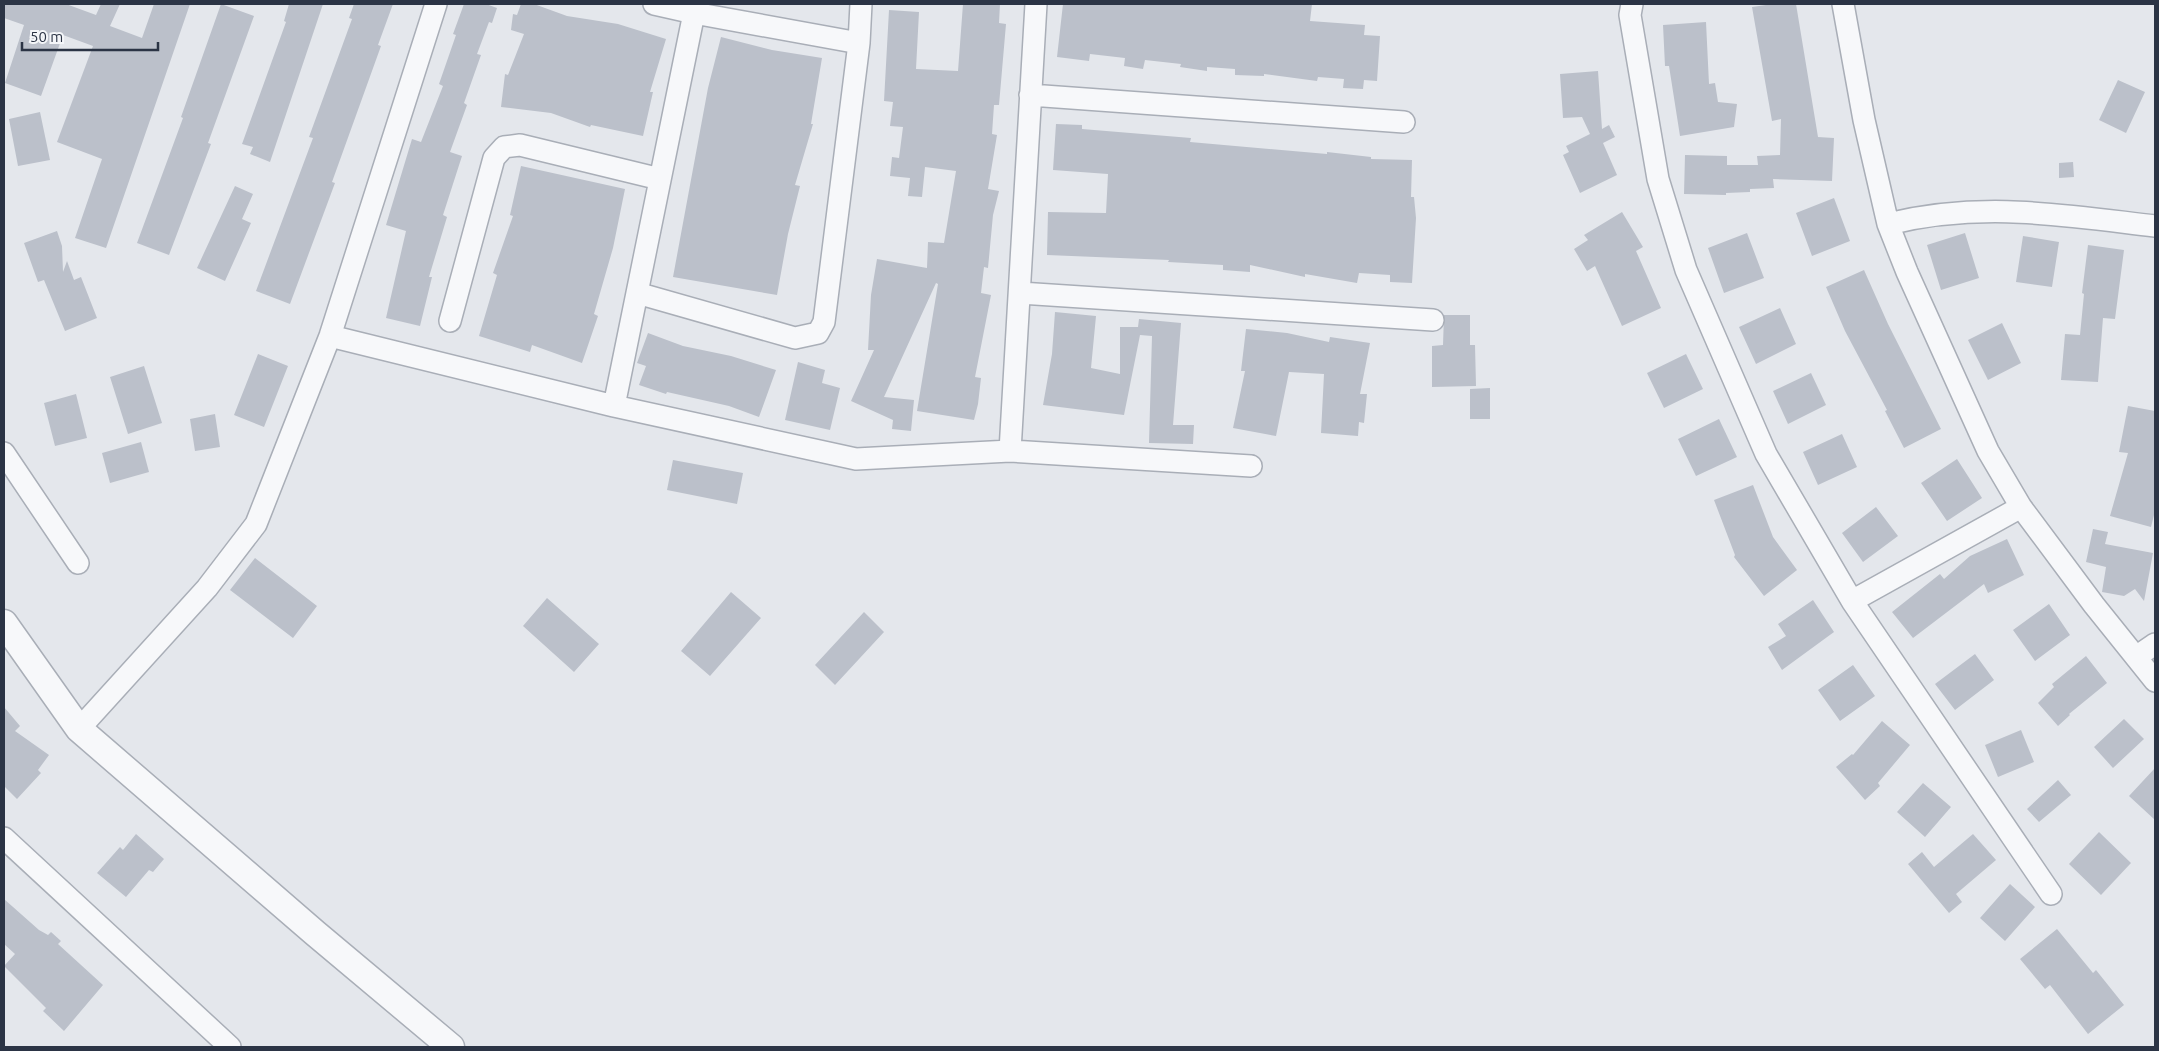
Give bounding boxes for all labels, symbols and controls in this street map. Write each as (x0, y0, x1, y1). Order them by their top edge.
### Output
scale bar (22, 20, 159, 52)
text: 50 m (30, 28, 63, 45)

